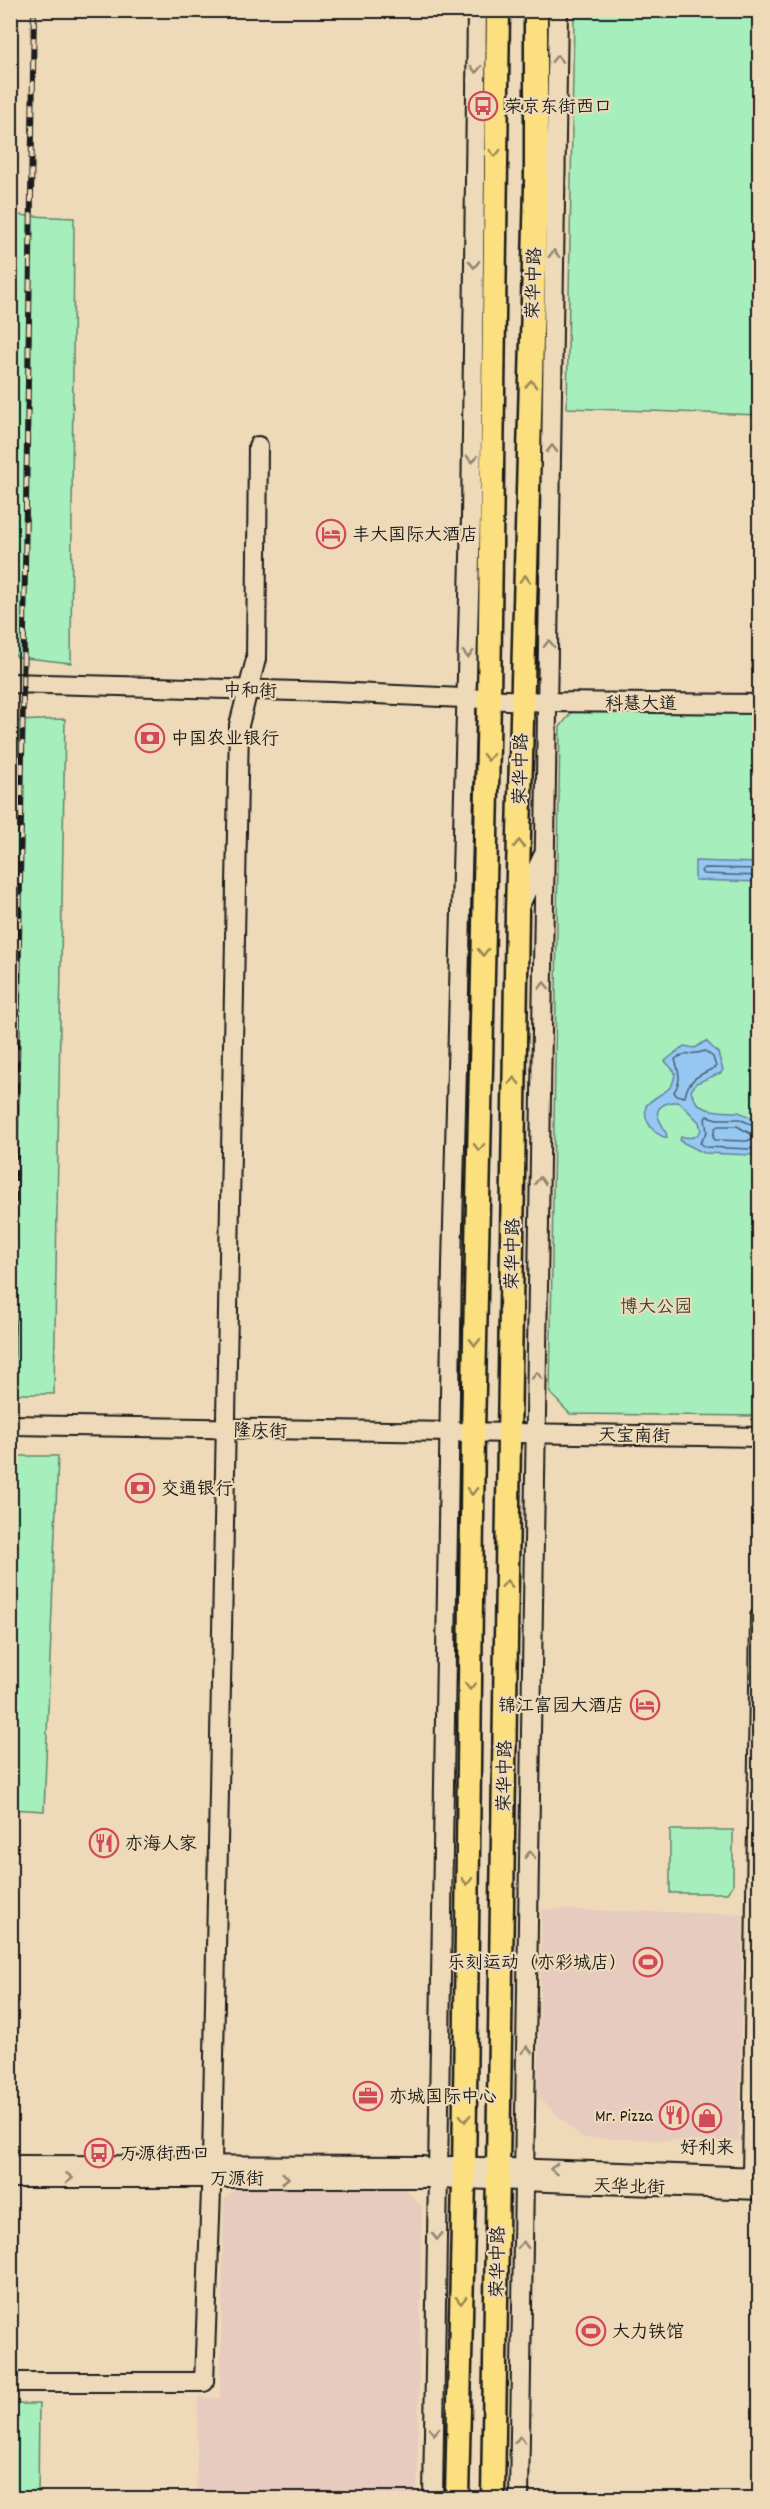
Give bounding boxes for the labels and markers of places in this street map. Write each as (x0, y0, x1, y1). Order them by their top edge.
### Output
bus stop icon: 荣京东街西口 (467, 90, 499, 122)
place label: 荣京东街西口 (504, 96, 612, 121)
hotel icon: 丰大国际大酒店 (315, 518, 347, 550)
place label: 丰大国际大酒店 (352, 524, 478, 549)
bank icon: 中国农业银行 (134, 722, 166, 754)
place label: 中国农业银行 (171, 728, 279, 753)
bank icon: 交通银行 (124, 1472, 156, 1504)
place label: 交通银行 (161, 1478, 233, 1503)
hotel icon: 锦江富园大酒店 (629, 1689, 661, 1721)
place label: 锦江富园大酒店 (498, 1695, 624, 1720)
restaurant icon: 亦海人家 (88, 1827, 120, 1859)
place label: 亦海人家 (125, 1833, 197, 1858)
sports icon: 乐刻运动（亦彩城店） (632, 1946, 664, 1978)
place label: 乐刻运动（亦彩城店） (447, 1952, 627, 1977)
office icon: 亦城国际中心 (352, 2080, 384, 2112)
place label: 亦城国际中心 (389, 2086, 497, 2111)
restaurant icon: Mr. Pizza (658, 2099, 690, 2131)
shop icon: 好利来 (691, 2102, 723, 2134)
place label: Mr. Pizza (595, 2105, 654, 2130)
bus stop icon: 万源街西口 (83, 2137, 115, 2169)
place label: 好利来 (680, 2137, 734, 2162)
place label: 万源街西口 (120, 2143, 210, 2168)
sports icon: 大力铁馆 (575, 2315, 607, 2347)
place label: 大力铁馆 (612, 2321, 684, 2346)

